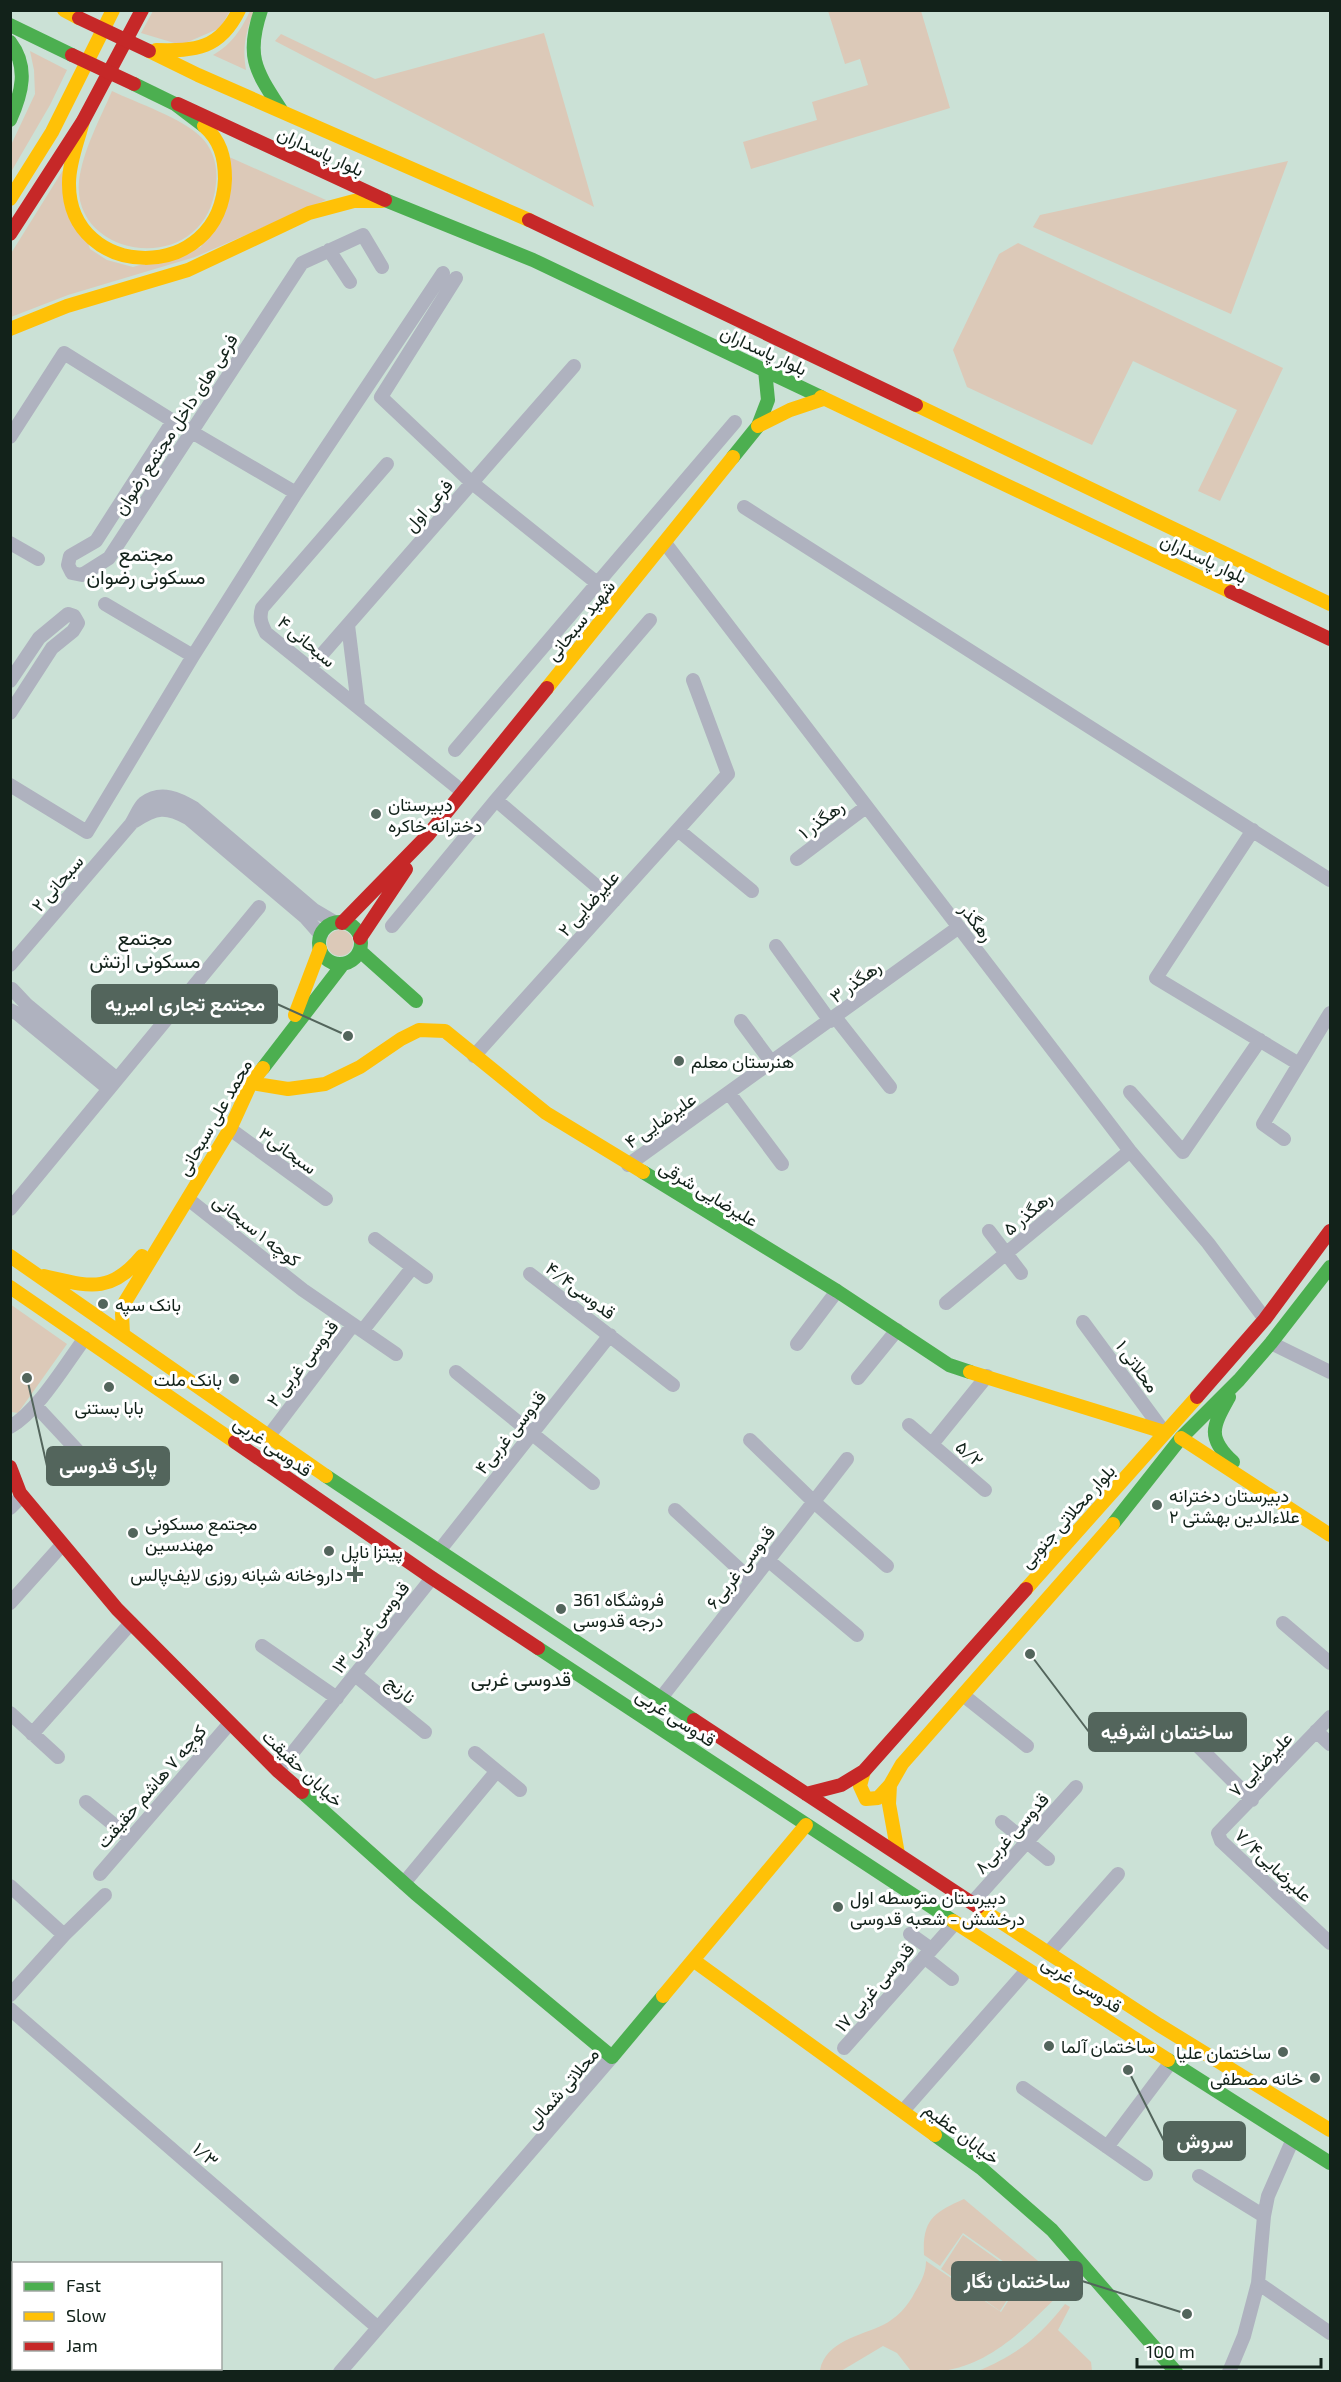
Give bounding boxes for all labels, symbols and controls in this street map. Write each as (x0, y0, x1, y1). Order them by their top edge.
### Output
street label: بلوار پاسداران (273, 121, 368, 182)
street label: بلوار پاسداران (716, 320, 811, 381)
street label: فرعی های داخل مجتمع رضوان (108, 329, 243, 520)
street label: فرعی اول (399, 474, 458, 536)
street label: بلوار پاسداران (1156, 528, 1251, 589)
district label: مجتمع مسکونی رضوان (87, 541, 205, 590)
street label: شهید سبحانی (541, 575, 620, 665)
street label: سبحانی ۴ (273, 611, 340, 672)
place label: دبیرستان دخترانه خاکره (388, 793, 482, 837)
street label: ۱ رهگذر (794, 795, 849, 844)
marker: دبیرستان دخترانه خاکره (369, 807, 383, 821)
street label: سبحانی ۲ (26, 850, 88, 916)
street label: ۲ علیرضایی (553, 866, 624, 941)
street label: رهگذر (954, 898, 998, 946)
district label: مجتمع مسکونی ارتش (90, 925, 200, 974)
street label: ۳ رهگذر (825, 955, 886, 1008)
callout: مجتمع تجاری امیریه (92, 985, 277, 1023)
text: مجتمع تجاری امیریه (105, 991, 265, 1018)
place label: هنرستان معلم (691, 1050, 794, 1074)
marker: هنرستان معلم (672, 1054, 686, 1068)
street label: محمد علی سبحانی (172, 1055, 257, 1180)
street label: ۴ علیرضایی (620, 1088, 700, 1153)
street label: سبحانی۳ (254, 1122, 321, 1179)
street label: علیرضایی شرقی (655, 1155, 762, 1232)
street label: ۵ رهگذر (998, 1186, 1056, 1240)
street label: کوچه ۱ سبحانی (208, 1189, 305, 1273)
street label: قدوسی۴/۴ (541, 1257, 620, 1324)
place label: بانک سپه (115, 1293, 181, 1317)
marker: بانک سپه (96, 1297, 110, 1311)
street label: ۲ قدوسی غربی (261, 1315, 343, 1411)
street label: ۱ محلاتی (1111, 1336, 1164, 1397)
place label: بانک ملت (154, 1368, 222, 1390)
marker: بانک ملت (227, 1372, 241, 1386)
marker: بابا بستنی (102, 1380, 116, 1394)
street label: قدوسی غربی۴ (470, 1386, 551, 1479)
place label: بابا بستنی (74, 1396, 144, 1419)
street label: قدوسی غربی (229, 1411, 316, 1482)
street label: ۵/۲ (952, 1435, 988, 1471)
callout: پارک قدوسی (47, 1447, 169, 1485)
text: پارک قدوسی (59, 1453, 157, 1480)
street label: بلوار محلاتی جنوبی (1015, 1460, 1120, 1573)
place label: دبیرستان دخترانه علاءالدین بهشتی ۲ (1169, 1484, 1300, 1528)
marker: دبیرستان دخترانه علاءالدین بهشتی ۲ (1150, 1498, 1164, 1512)
place label: مجتمع مسکونی مهندسین (145, 1512, 257, 1556)
street label: قدوسی غربی۶ (701, 1521, 780, 1613)
marker: مجتمع مسکونی مهندسین (126, 1526, 140, 1540)
place label: پیتزا ناپل (341, 1540, 403, 1564)
marker: پیتزا ناپل (322, 1544, 336, 1558)
place label: داروخانه شبانه روزی لایف‌پالس (130, 1563, 343, 1587)
marker: داروخانه شبانه روزی لایف‌پالس (348, 1567, 362, 1581)
street label: ۱۳ قدوسی غربی (326, 1577, 414, 1678)
place label: فروشگاه 361 درجه قدوسی (573, 1588, 664, 1632)
marker: فروشگاه 361 درجه قدوسی (554, 1602, 568, 1616)
district label: قدوسی غربی (471, 1666, 571, 1692)
street label: نارنج (380, 1670, 420, 1709)
street label: قدوسی غربی (632, 1683, 720, 1752)
callout: ساختمان اشرفیه (1089, 1713, 1246, 1751)
text: ساختمان اشرفیه (1101, 1719, 1233, 1745)
street label: کوچه ۷ هاشم حقیقت (91, 1720, 212, 1853)
street label: خیابان حقیقت (258, 1725, 348, 1811)
street label: ۷ علیرضایی (1224, 1727, 1297, 1802)
street label: قدوسی غربی۸ (969, 1788, 1054, 1879)
street label: علیرضایی۷/۴ (1230, 1824, 1317, 1907)
place label: دبیرستان متوسطه اول درخشش - شعبه قدوسی (850, 1886, 1025, 1930)
marker: دبیرستان متوسطه اول درخشش - شعبه قدوسی (831, 1900, 845, 1914)
street label: ۱۷ قدوسی غربی (830, 1938, 919, 2036)
street label: قدوسی غربی (1037, 1951, 1126, 2018)
place label: ساختمان آلما (1061, 2035, 1155, 2057)
marker: ساختمان آلما (1042, 2039, 1056, 2053)
place label: ساختمان علیا (1176, 2041, 1271, 2063)
street label: محلاتی شمالی (521, 2043, 604, 2134)
marker: ساختمان علیا (1276, 2045, 1290, 2059)
place label: خانه مصطفی (1210, 2067, 1303, 2090)
marker: خانه مصطفی (1308, 2071, 1322, 2085)
street label: خیابان عظیم (919, 2097, 1004, 2170)
callout: سروش (1164, 2122, 1245, 2160)
text: سروش (1177, 2128, 1233, 2154)
street label: ۱/۳ (189, 2137, 223, 2171)
legend (12, 2262, 222, 2370)
callout: ساختمان نگار (952, 2262, 1082, 2300)
text: ساختمان نگار (963, 2268, 1070, 2294)
text: Fast (66, 2274, 101, 2296)
text: Slow (66, 2304, 107, 2326)
scale bar (1137, 2331, 1322, 2369)
text: Jam (66, 2334, 98, 2356)
text: 100 m (1146, 2340, 1195, 2362)

